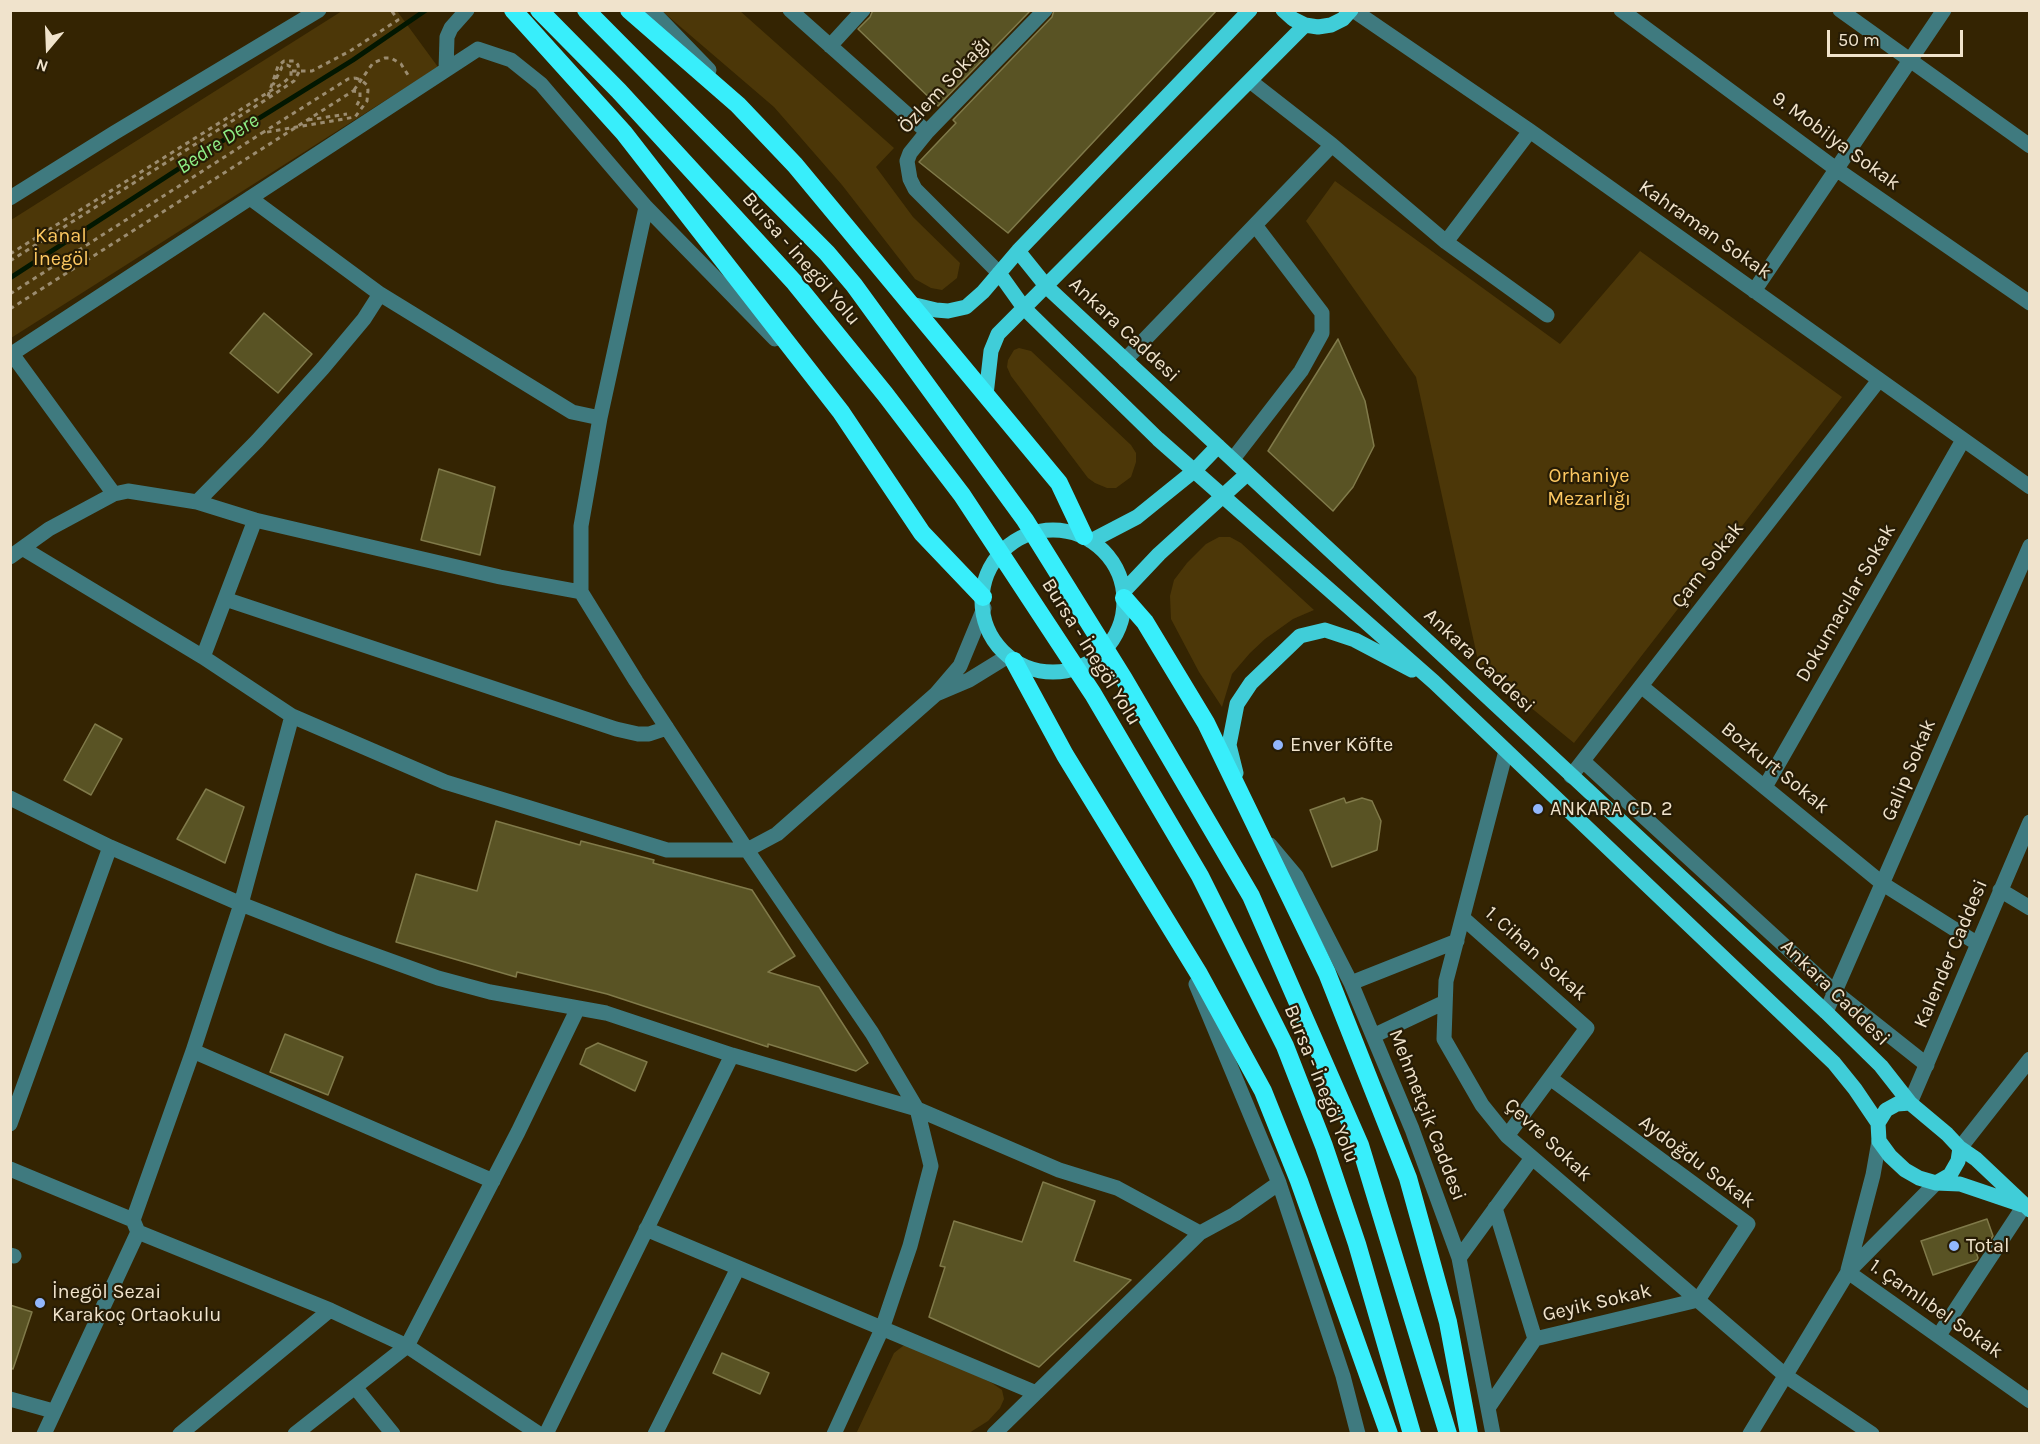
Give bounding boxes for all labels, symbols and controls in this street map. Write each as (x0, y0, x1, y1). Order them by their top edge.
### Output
north arrow (18, 18, 78, 78)
scale bar (1830, 18, 1966, 56)
text: 50 m (1838, 29, 1880, 51)
street label: Özlem Sokağı (894, 31, 996, 139)
text: N (33, 55, 51, 76)
street label: 9. Mobilya Sokak (1767, 86, 1905, 196)
water label: Bedre Dere (172, 108, 264, 180)
street label: Kahraman Sokak (1634, 175, 1776, 285)
street label: Bursa - İnegöl Yolu (737, 188, 865, 330)
park label: Kanal İnegöl (33, 224, 89, 271)
street label: Ankara Caddesi (1064, 273, 1184, 387)
park label: Orhaniye Mezarlığı (1547, 464, 1631, 511)
street label: Çam Sokak (1667, 517, 1749, 613)
street label: Dokumacılar Sokak (1791, 520, 1901, 686)
street label: Bursa - İnegöl Yolu (1036, 574, 1146, 730)
street label: Ankara Caddesi (1419, 604, 1539, 718)
street label: Galip Sokak (1877, 715, 1941, 825)
street label: Bozkurt Sokak (1716, 717, 1834, 819)
place label: Enver Köfte (1290, 733, 1393, 757)
marker: Enver Köfte (1271, 738, 1285, 752)
place label: ANKARA CD. 2 (1550, 797, 1673, 821)
marker: ANKARA CD. 2 (1531, 802, 1545, 816)
street label: Kalender Caddesi (1909, 876, 1993, 1032)
street label: 1. Cihan Sokak (1480, 902, 1592, 1006)
street label: Ankara Caddesi (1775, 935, 1895, 1051)
street label: Bursa - İnegöl Yolu (1278, 1001, 1364, 1167)
street label: Mehmetçik Caddesi (1383, 1026, 1471, 1204)
street label: Çevre Sokak (1499, 1093, 1597, 1187)
street label: Aydoğdu Sokak (1634, 1110, 1760, 1214)
place label: Total (1966, 1234, 2009, 1258)
marker: Total (1947, 1239, 1961, 1253)
street label: 1. Çamlıbel Sokak (1865, 1254, 2007, 1364)
street label: Geyik Sokak (1540, 1279, 1654, 1327)
place label: İnegöl Sezai Karakoç Ortaokulu (52, 1280, 221, 1327)
marker: İnegöl Sezai Karakoç Ortaokulu (33, 1296, 47, 1310)

